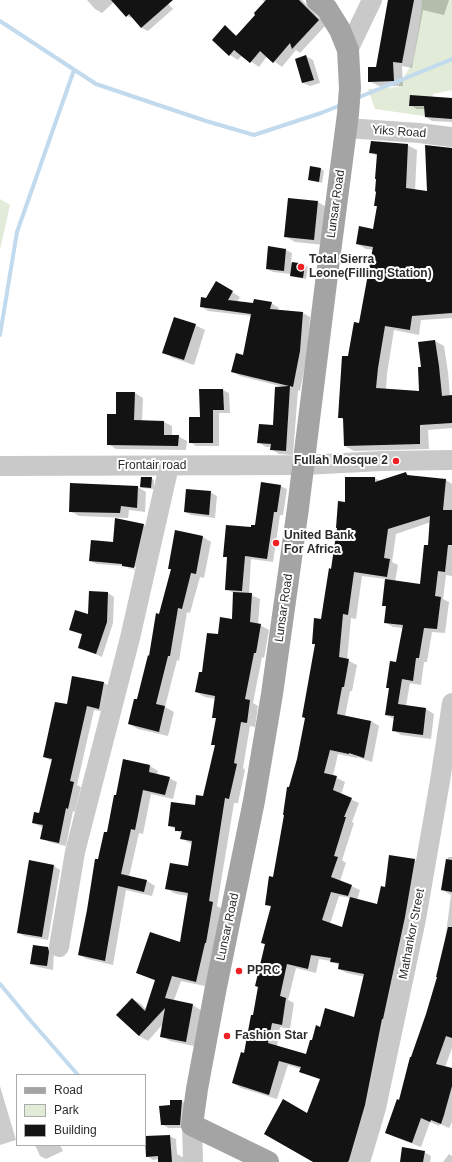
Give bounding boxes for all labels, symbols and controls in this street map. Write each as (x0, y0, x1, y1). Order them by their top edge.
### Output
street label: Yiks Road (371, 123, 427, 141)
street label: Lunsar Road (324, 169, 348, 239)
place label: Total Sierra Leone(Filling Station) (309, 253, 432, 281)
marker: Total Sierra Leone(Filling Station) (296, 262, 306, 272)
place label: Fullah Mosque 2 (294, 454, 388, 468)
marker: Fullah Mosque 2 (391, 456, 401, 466)
street label: Frontair road (118, 459, 186, 473)
place label: United Bank For Africa (284, 529, 354, 557)
marker: United Bank For Africa (271, 538, 281, 548)
street label: Lunsar Road (272, 573, 296, 643)
street label: Mathankor Street (396, 887, 428, 981)
street label: Lunsar Road (214, 892, 242, 962)
place label: PPRC (247, 964, 280, 978)
marker: PPRC (234, 966, 244, 976)
place label: Fashion Star (235, 1029, 308, 1043)
marker: Fashion Star (222, 1031, 232, 1041)
legend (16, 1074, 146, 1146)
text: Road (54, 1083, 83, 1097)
text: Park (54, 1103, 79, 1117)
text: Building (54, 1123, 97, 1137)

